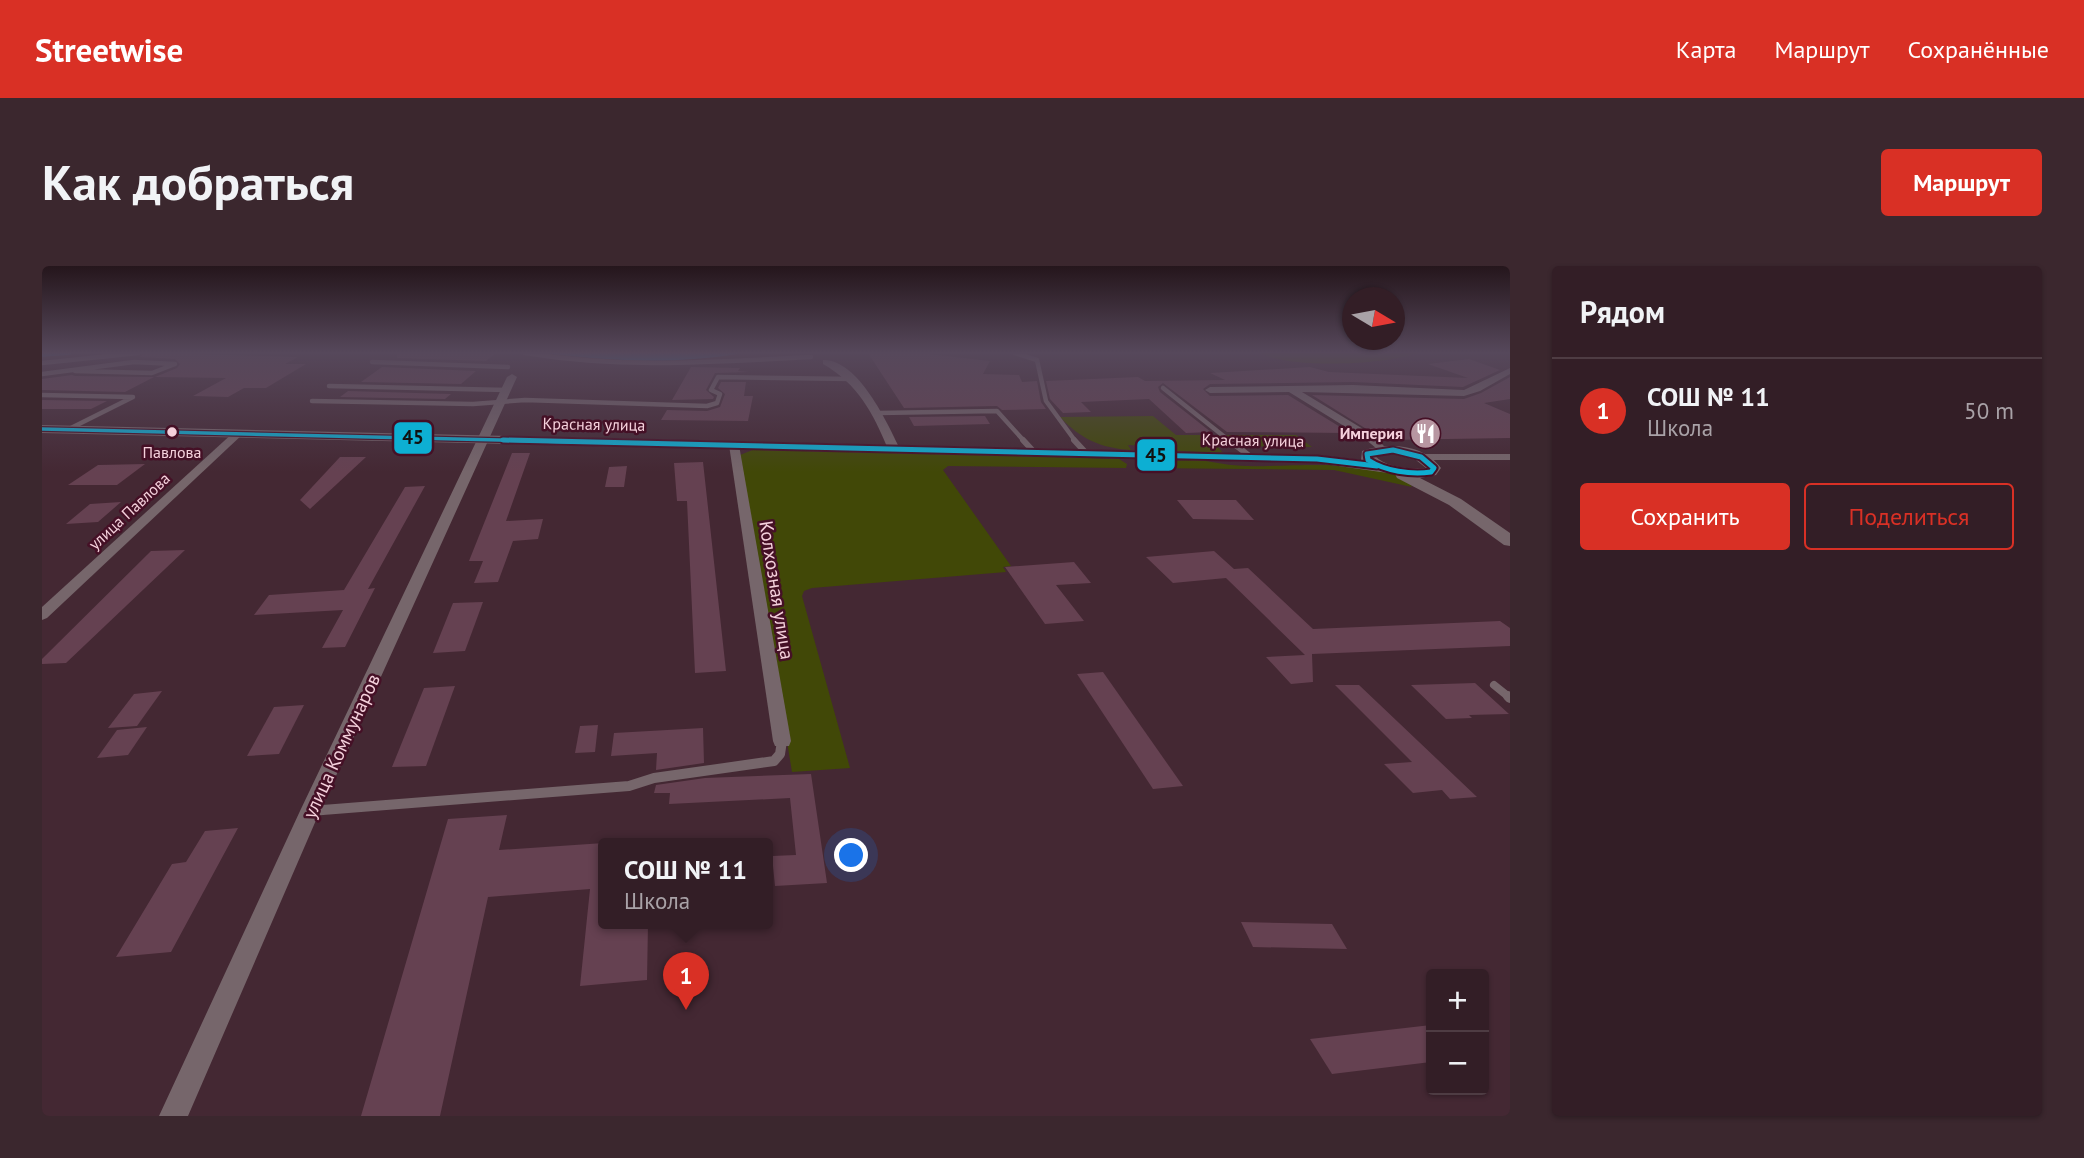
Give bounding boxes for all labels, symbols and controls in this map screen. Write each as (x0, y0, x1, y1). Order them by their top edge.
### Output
text: Streetwise (35, 28, 183, 71)
text: Карта (1676, 34, 1736, 65)
text: Маршрут (1774, 34, 1869, 65)
text: Сохранённые (1907, 34, 2049, 65)
button: Маршрут (1881, 149, 2042, 216)
text: Как добраться (42, 150, 354, 214)
north arrow (1342, 287, 1405, 350)
text: Рядом (1580, 292, 1665, 331)
text: СОШ № 11 (1647, 380, 1770, 413)
text: 1 (1596, 396, 1610, 425)
text: 50 m (1964, 396, 2014, 425)
street label: Красная улица (542, 413, 646, 435)
text: Школа (1647, 413, 1713, 442)
restaurant icon: Империя (1409, 416, 1443, 450)
line badge: 45 (393, 421, 433, 455)
place label: Империя (1340, 423, 1403, 443)
marker: Павлова (165, 425, 179, 439)
text: 45 (402, 425, 424, 449)
street label: Красная улица (1201, 429, 1305, 451)
line badge: 45 (1136, 438, 1176, 472)
place label: Павлова (142, 442, 202, 462)
text: 45 (1145, 443, 1167, 467)
street label: улица Павлова (84, 468, 174, 554)
button: Сохранить (1580, 483, 1790, 550)
button: Поделиться (1804, 483, 2014, 550)
street label: Колхозная улица (754, 519, 800, 661)
street label: улица Коммунаров (297, 670, 385, 822)
popup (598, 838, 773, 929)
your location (834, 838, 868, 872)
text: СОШ № 11 (624, 853, 747, 886)
text: Школа (624, 886, 690, 915)
pin: 1 (663, 952, 709, 1010)
map controls (1426, 969, 1489, 1095)
button: + (1426, 969, 1489, 1032)
button: − (1426, 1032, 1489, 1095)

